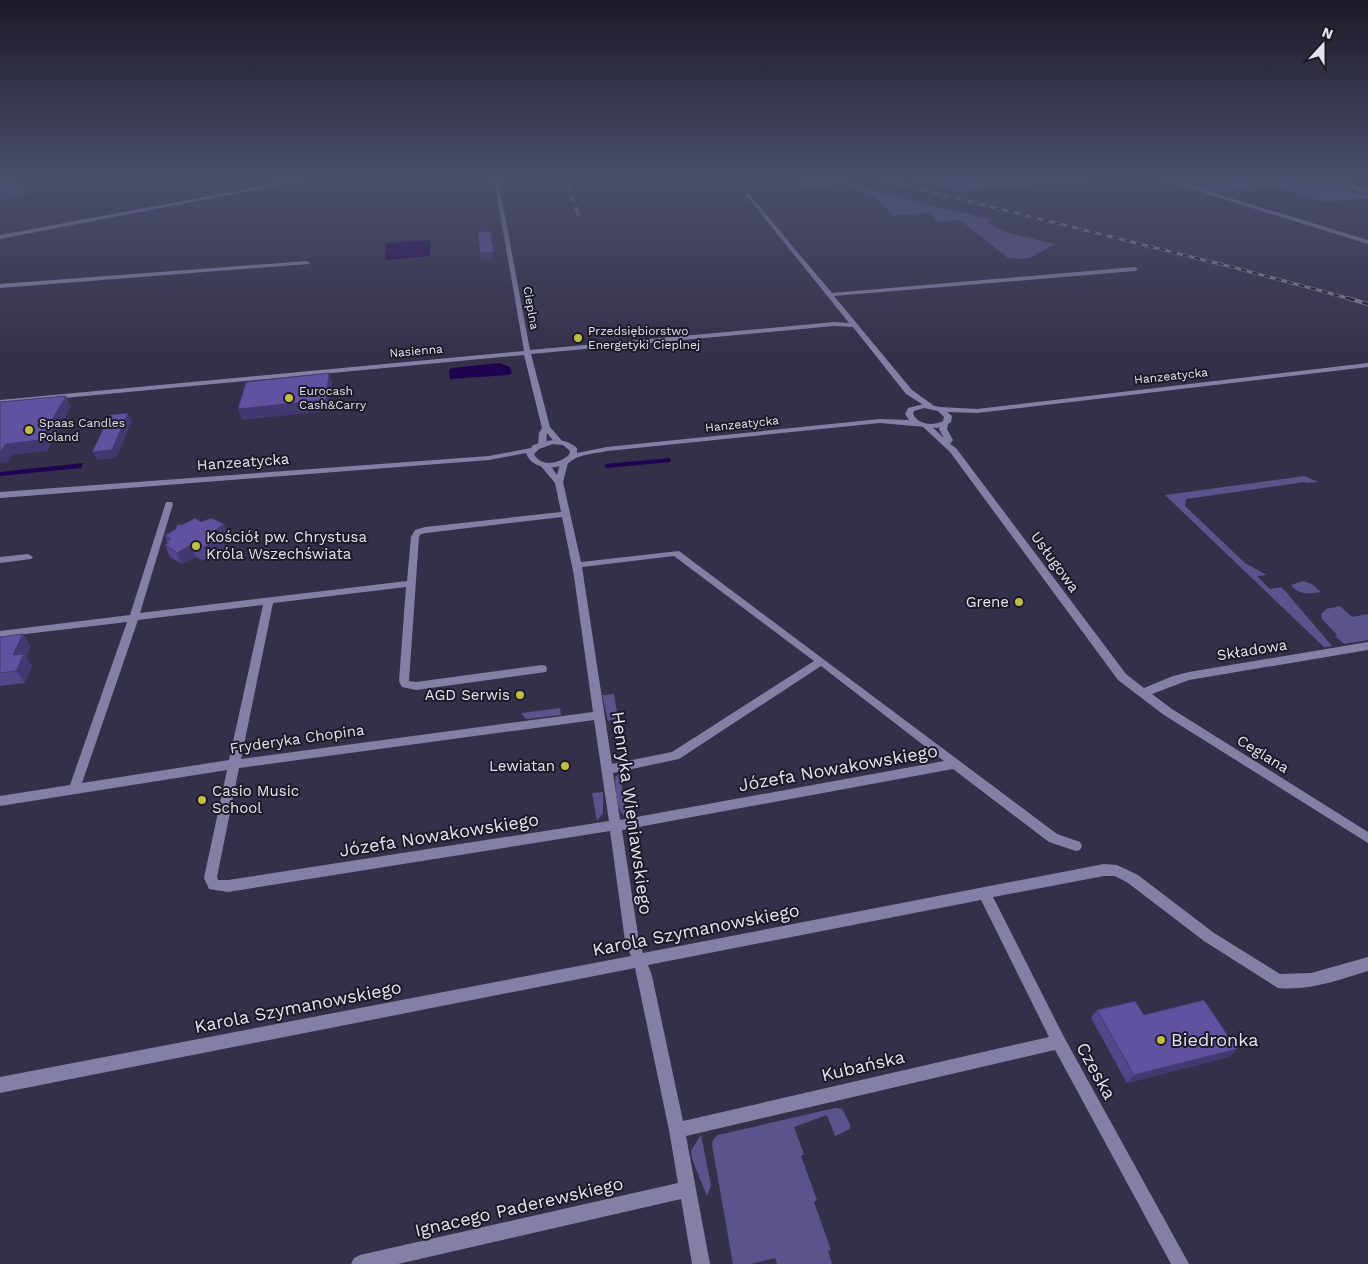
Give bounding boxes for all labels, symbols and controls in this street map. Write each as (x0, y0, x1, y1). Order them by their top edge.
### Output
north arrow (1298, 20, 1348, 70)
text: N (1320, 24, 1335, 42)
street label: Cieplna (520, 285, 542, 331)
place label: Przedsiębiorstwo Energetyki Cieplnej (588, 324, 700, 352)
marker: Przedsiębiorstwo Energetyki Cieplnej (572, 332, 584, 344)
street label: Nasienna (389, 342, 444, 360)
street label: Hanzeatycka (1133, 365, 1209, 387)
place label: Eurocash Cash&Carry (299, 384, 367, 412)
marker: Eurocash Cash&Carry (283, 392, 295, 404)
street label: Hanzeatycka (704, 413, 780, 435)
place label: Spaas Candles Poland (39, 416, 125, 444)
marker: Spaas Candles Poland (23, 424, 35, 436)
street label: Hanzeatycka (196, 450, 290, 474)
place label: Kościół pw. Chrystusa Króla Wszechświata (206, 528, 367, 563)
street label: Usługowa (1027, 528, 1083, 596)
marker: Kościół pw. Chrystusa Króla Wszechświata (190, 540, 202, 552)
place label: Grene (966, 593, 1009, 611)
marker: Grene (1013, 596, 1025, 608)
street label: Składowa (1216, 635, 1289, 664)
place label: AGD Serwis (425, 686, 510, 704)
marker: AGD Serwis (514, 689, 526, 701)
street label: Henryka Wieniawskiego (608, 710, 657, 916)
street label: Fryderyka Chopina (229, 721, 366, 757)
street label: Ceglana (1234, 731, 1293, 777)
street label: Józefa Nowakowskiego (737, 740, 939, 795)
place label: Lewiatan (489, 757, 555, 775)
marker: Lewiatan (559, 760, 571, 772)
place label: Casio Music School (212, 782, 299, 817)
marker: Casio Music School (196, 794, 208, 806)
street label: Józefa Nowakowskiego (338, 808, 540, 861)
street label: Karola Szymanowskiego (591, 899, 801, 960)
street label: Karola Szymanowskiego (193, 976, 403, 1037)
place label: Biedronka (1171, 1029, 1258, 1050)
marker: Biedronka (1155, 1034, 1167, 1046)
street label: Czeska (1072, 1039, 1121, 1103)
street label: Kubańska (819, 1046, 907, 1085)
street label: Ignacego Paderewskiego (413, 1172, 625, 1241)

